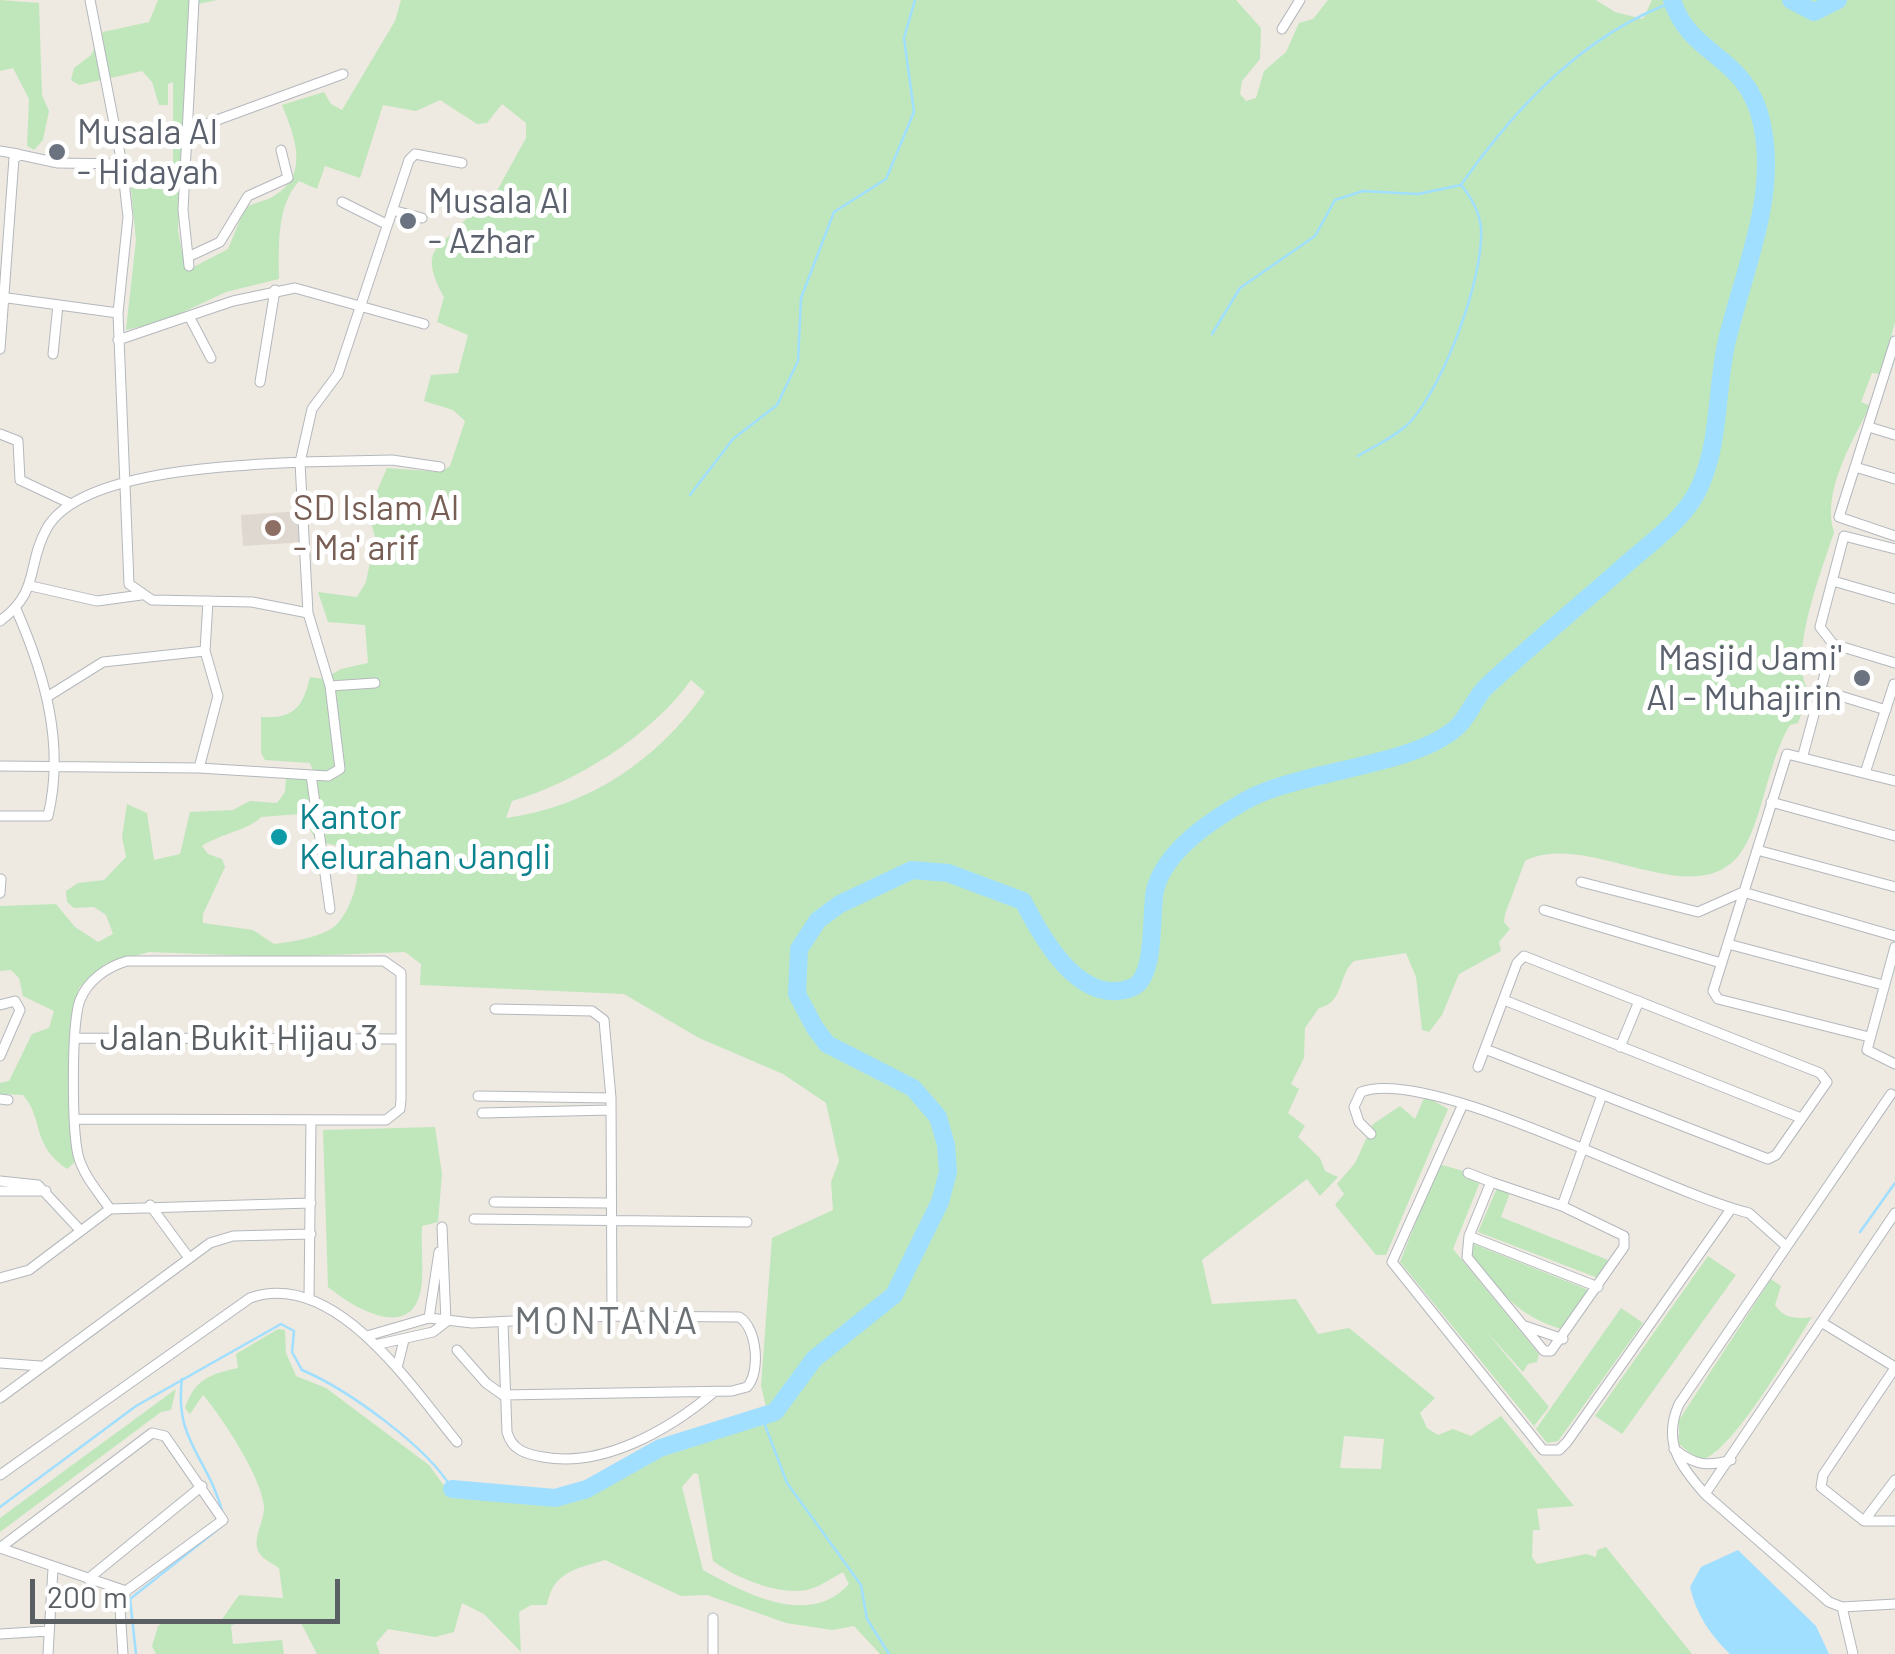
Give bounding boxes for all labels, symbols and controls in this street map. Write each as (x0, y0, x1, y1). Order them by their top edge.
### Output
place label: Musala Al - Hidayah (77, 111, 219, 193)
marker: Musala Al - Hidayah (46, 141, 68, 163)
place label: Musala Al - Azhar (428, 180, 569, 262)
marker: Musala Al - Azhar (397, 210, 419, 232)
place label: SD Islam Al - Ma' arif (293, 487, 459, 569)
marker: SD Islam Al - Ma' arif (262, 517, 284, 539)
place label: Masjid Jami' Al - Muhajirin (1646, 637, 1842, 719)
marker: Masjid Jami' Al - Muhajirin (1851, 667, 1873, 689)
place label: Kantor Kelurahan Jangli (299, 796, 551, 878)
marker: Kantor Kelurahan Jangli (268, 826, 290, 848)
street label: Jalan Bukit Hijau 3 (100, 1017, 378, 1059)
district label: MONTANA (514, 1298, 700, 1344)
scale bar (35, 1559, 345, 1621)
text: 200 m (47, 1578, 128, 1614)

